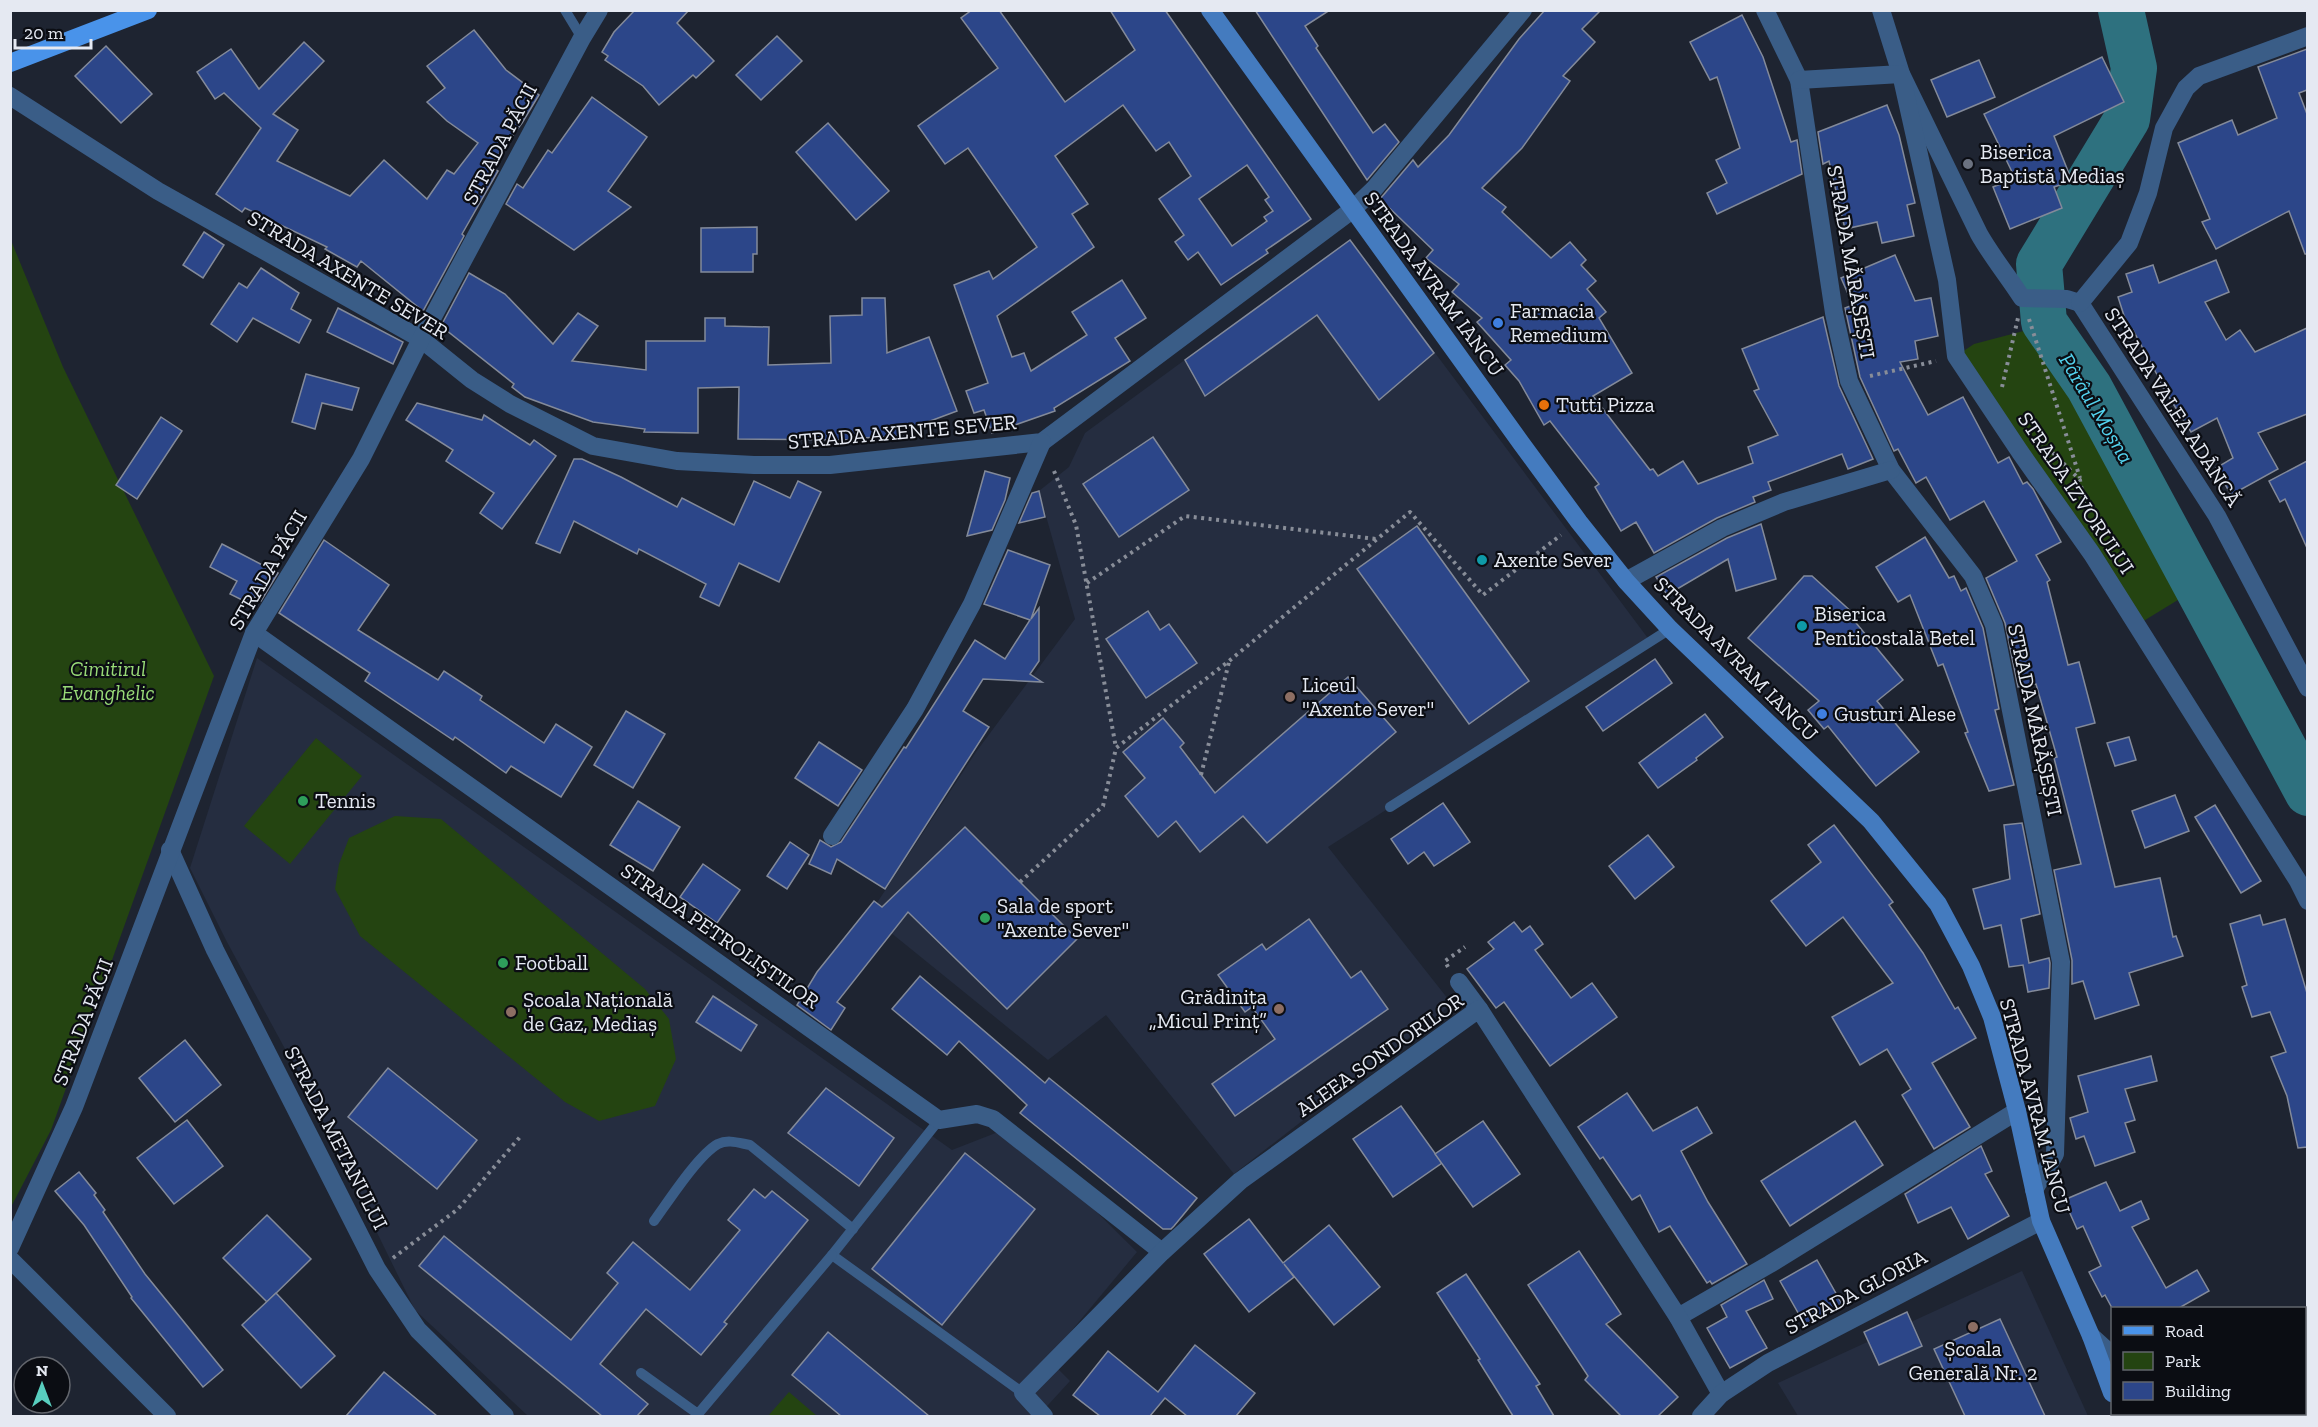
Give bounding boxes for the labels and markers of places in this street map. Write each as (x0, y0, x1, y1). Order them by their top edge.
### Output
place label: Biserica Baptistă Mediaș (1980, 139, 2125, 188)
marker: Biserica Baptistă Mediaș (1961, 157, 1975, 171)
place label: Farmacia Remedium (1510, 298, 1608, 347)
marker: Farmacia Remedium (1491, 316, 1505, 330)
place label: Tutti Pizza (1556, 392, 1655, 417)
marker: Tutti Pizza (1537, 398, 1551, 412)
place label: Axente Sever (1494, 547, 1612, 572)
marker: Axente Sever (1475, 553, 1489, 567)
place label: Biserica Penticostală Betel (1814, 601, 1975, 650)
marker: Biserica Penticostală Betel (1795, 619, 1809, 633)
place label: Liceul "Axente Sever" (1302, 672, 1434, 721)
marker: Liceul "Axente Sever" (1283, 690, 1297, 704)
place label: Gusturi Alese (1834, 701, 1956, 726)
marker: Gusturi Alese (1815, 707, 1829, 721)
place label: Tennis (315, 788, 376, 813)
marker: Tennis (296, 794, 310, 808)
place label: Sala de sport "Axente Sever" (997, 893, 1129, 942)
marker: Sala de sport "Axente Sever" (978, 911, 992, 925)
place label: Football (515, 950, 589, 975)
marker: Football (496, 956, 510, 970)
place label: Grădinița „Micul Prinț” (1149, 984, 1267, 1033)
place label: Școala Națională de Gaz, Mediaș (523, 987, 673, 1036)
marker: Grădinița „Micul Prinț” (1272, 1002, 1286, 1016)
marker: Școala Națională de Gaz, Mediaș (504, 1005, 518, 1019)
marker: Școala Generală Nr. 2 (1966, 1320, 1980, 1334)
place label: Școala Generală Nr. 2 (1909, 1336, 2037, 1385)

